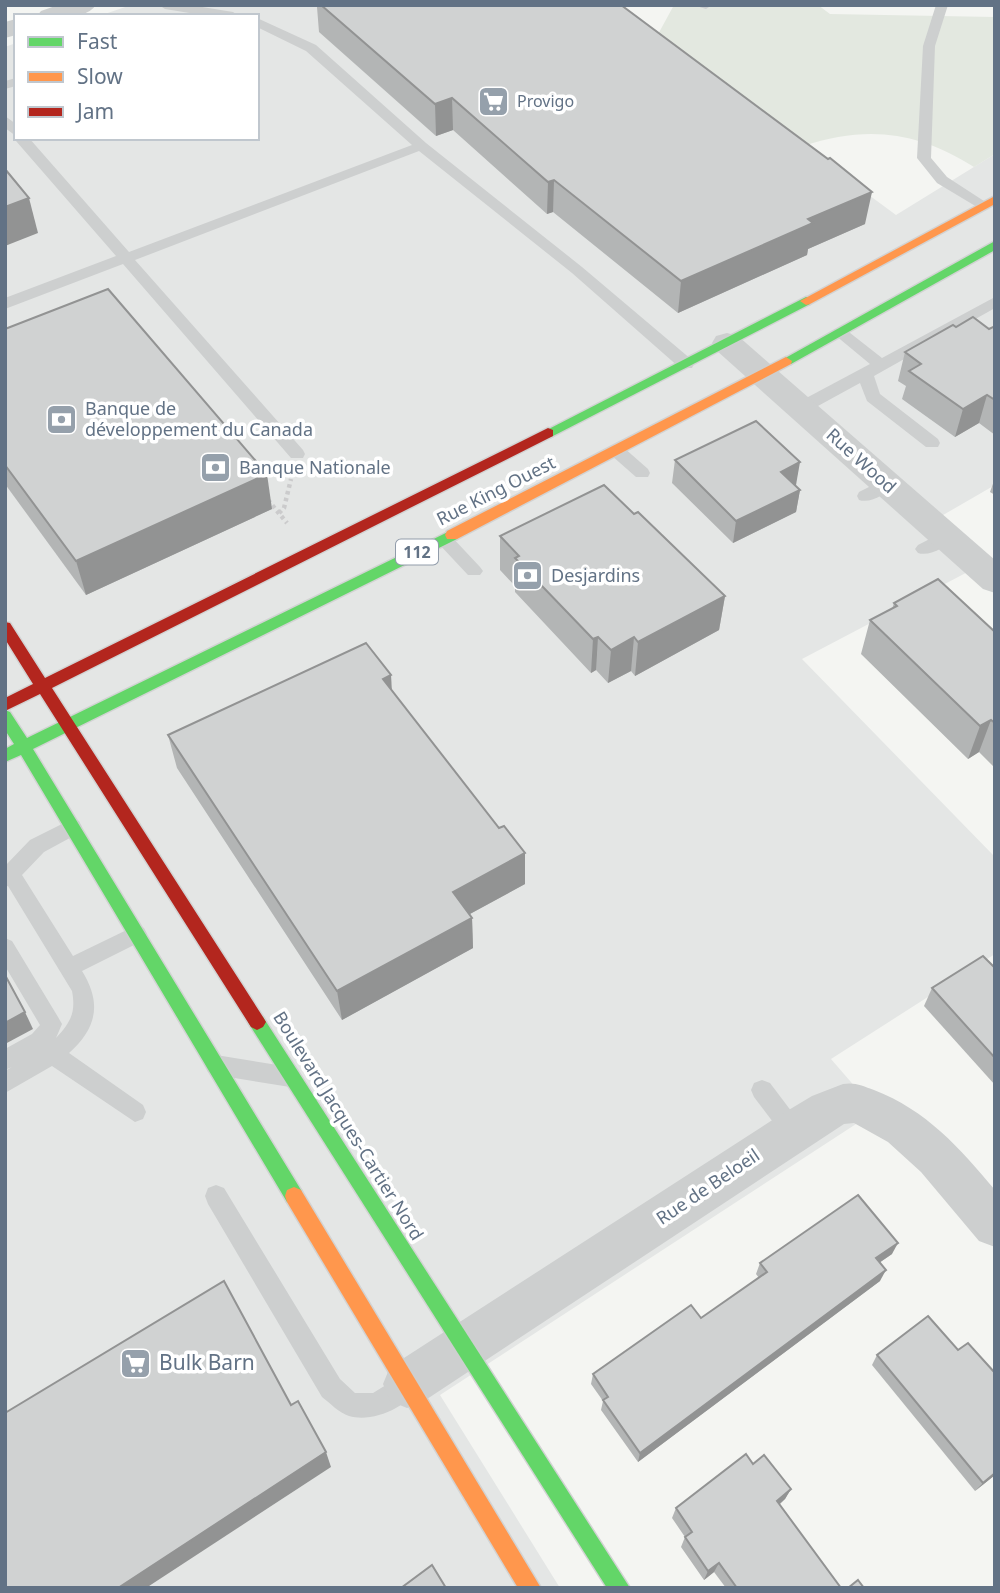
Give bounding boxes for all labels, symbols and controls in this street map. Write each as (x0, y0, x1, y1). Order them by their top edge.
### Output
legend (14, 14, 259, 140)
text: Fast (77, 27, 118, 55)
text: Slow (77, 62, 123, 90)
supermarket icon: Provigo (477, 84, 511, 118)
place label: Provigo (517, 90, 574, 112)
text: Jam (75, 97, 114, 125)
place label: Banque de développement du Canada (85, 396, 313, 441)
bank icon: Banque de développement du Canada (45, 402, 79, 436)
street label: Rue Wood (822, 422, 902, 498)
street label: Rue King Ouest (432, 450, 559, 530)
bank icon: Banque Nationale (199, 451, 233, 485)
place label: Banque Nationale (239, 455, 391, 479)
road number: 112 (396, 540, 438, 565)
bank icon: Desjardins (511, 559, 545, 593)
place label: Desjardins (551, 563, 640, 587)
street label: Boulevard Jacques-Cartier Nord (268, 1006, 429, 1244)
street label: Rue de Beloeil (651, 1143, 764, 1230)
supermarket icon: Bulk Barn (119, 1346, 153, 1380)
place label: Bulk Barn (159, 1348, 255, 1376)

